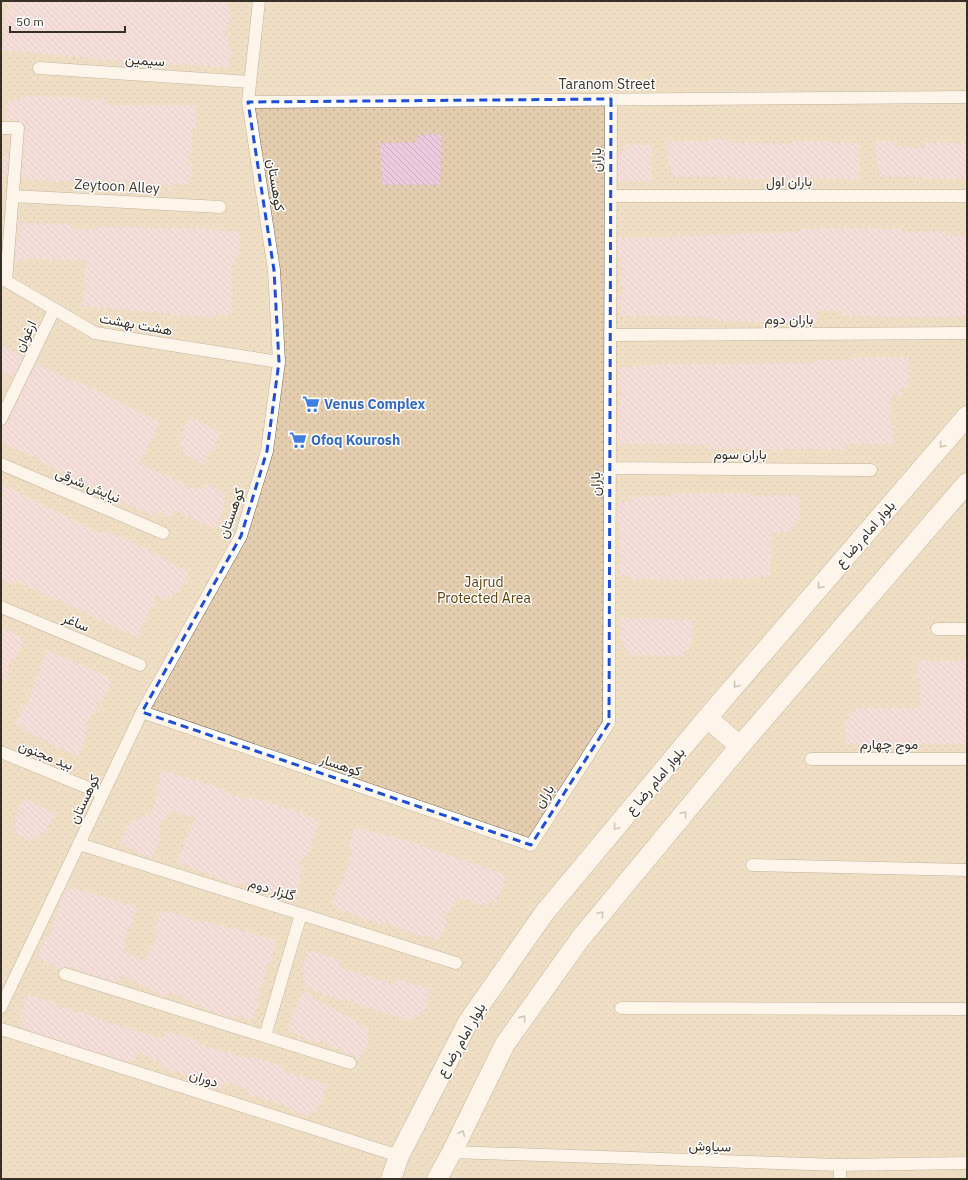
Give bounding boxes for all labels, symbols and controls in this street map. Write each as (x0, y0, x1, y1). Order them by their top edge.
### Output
scale bar (10, 8, 125, 34)
text: 50 m (16, 14, 44, 29)
street label: سیمین (125, 50, 165, 70)
street label: Taranom Street (559, 75, 655, 93)
street label: باران (587, 148, 605, 172)
street label: کوهستان (263, 158, 289, 212)
street label: باران اول (766, 172, 812, 191)
street label: Zeytoon Alley (74, 175, 160, 197)
street label: هشت بهشت (98, 309, 174, 339)
street label: باران دوم (765, 310, 813, 328)
street label: ارغوان (10, 317, 40, 355)
supermarket icon: Venus Complex (301, 394, 321, 414)
place label: Venus Complex (324, 395, 425, 413)
supermarket icon: Ofoq Kourosh (288, 430, 308, 450)
place label: Ofoq Kourosh (311, 431, 400, 449)
one-way arrow (939, 441, 946, 448)
street label: باران سوم (713, 445, 767, 463)
street label: نیایش شرقی (53, 463, 123, 507)
street label: باران (586, 472, 604, 496)
street label: کوهستان (214, 485, 248, 541)
street label: بلوار امام رضا ع (831, 497, 901, 573)
park label: Jajrud Protected Area (437, 573, 532, 607)
one-way arrow (818, 582, 825, 589)
street label: ساغر (59, 608, 92, 635)
one-way arrow (733, 680, 740, 688)
street label: موج چهارم (860, 735, 918, 755)
street label: بید مجنون (16, 736, 76, 774)
street label: بلوار امام رضا ع (621, 743, 690, 820)
street label: کوهسار (317, 749, 364, 780)
street label: کوهستان (64, 771, 104, 827)
street label: باران (530, 781, 558, 811)
one-way arrow (679, 811, 686, 819)
one-way arrow (613, 823, 620, 830)
street label: گلزار دوم (247, 873, 297, 905)
one-way arrow (596, 911, 603, 918)
street label: بلوار امام رضا ع (432, 999, 491, 1082)
one-way arrow (519, 1016, 526, 1023)
street label: دوران (187, 1065, 221, 1091)
one-way arrow (457, 1129, 465, 1137)
street label: سیاوش (688, 1136, 732, 1156)

